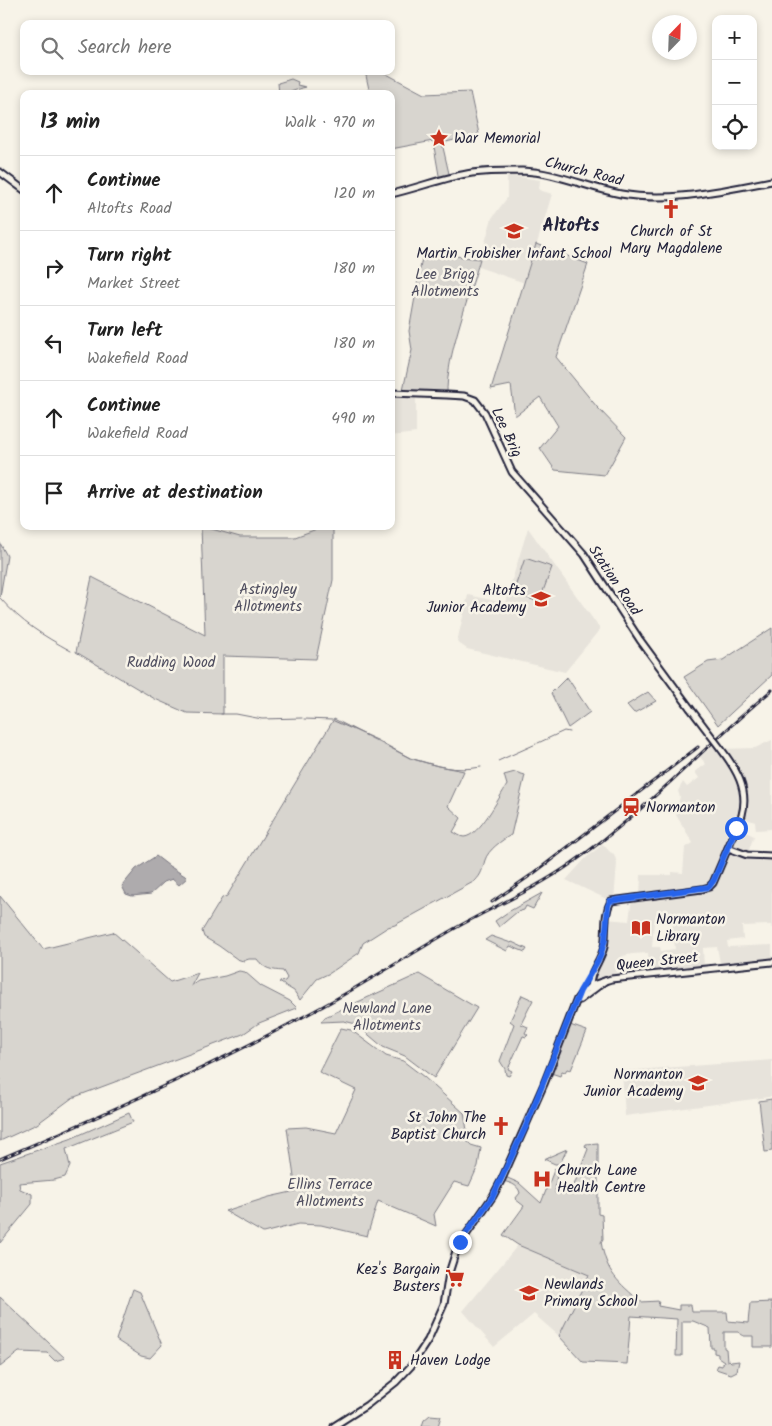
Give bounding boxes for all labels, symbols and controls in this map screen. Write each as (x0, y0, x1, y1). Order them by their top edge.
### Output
north arrow (652, 15, 697, 60)
map controls (712, 15, 757, 150)
button: + (712, 15, 757, 60)
search box (20, 20, 395, 75)
text: Search here (78, 33, 172, 63)
icon: search (38, 34, 66, 62)
button: − (712, 60, 757, 105)
button: locate (712, 105, 757, 150)
text: 13 min (40, 106, 100, 139)
text: Walk · 970 m (285, 110, 375, 135)
place icon: War Memorial (428, 127, 450, 149)
place label: War Memorial (454, 127, 541, 151)
street label: Church Road (542, 151, 626, 193)
text: Continue (87, 166, 160, 196)
icon: ahead (40, 179, 68, 207)
text: 120 m (334, 181, 375, 206)
text: Altofts Road (87, 196, 172, 221)
church icon: Church of St Mary Magdalene (660, 198, 682, 220)
district label: Altofts (543, 212, 600, 241)
school or university icon: Martin Frobisher Infant School (503, 220, 525, 242)
place label: Church of St Mary Magdalene (620, 220, 723, 261)
text: Turn right (87, 241, 172, 271)
place label: Martin Frobisher Infant School (416, 242, 612, 266)
icon: right (40, 254, 68, 282)
text: 180 m (333, 256, 375, 281)
park label: Lee Brigg Allotments (411, 263, 480, 304)
text: Market Street (87, 271, 180, 296)
text: Turn left (87, 316, 162, 346)
icon: left (40, 329, 68, 357)
text: 180 m (333, 331, 375, 356)
text: Wakefield Road (87, 346, 188, 371)
text: Continue (87, 391, 160, 421)
street label: Lee Brig (484, 403, 528, 461)
icon: ahead (40, 404, 68, 432)
text: 490 m (331, 406, 375, 431)
text: Wakefield Road (87, 421, 188, 446)
text: Arrive at destination (87, 478, 263, 508)
icon: arrive (40, 479, 68, 507)
street label: Station Road (582, 540, 647, 621)
park label: Astingley Allotments (234, 578, 303, 619)
place label: Altofts Junior Academy (426, 579, 527, 620)
school or university icon: Altofts Junior Academy (530, 588, 552, 610)
park label: Rudding Wood (127, 651, 216, 675)
station icon: Normanton (620, 796, 642, 818)
place label: Normanton (646, 796, 715, 820)
route start (725, 817, 748, 840)
place label: Normanton Library (656, 908, 725, 949)
library icon: Normanton Library (630, 917, 652, 939)
street label: Queen Street (615, 946, 700, 978)
park label: Newland Lane Allotments (342, 997, 432, 1038)
place label: Normanton Junior Academy (583, 1063, 684, 1104)
school or university icon: Normanton Junior Academy (687, 1072, 709, 1094)
place label: St John The Baptist Church (391, 1106, 486, 1147)
church icon: St John The Baptist Church (490, 1115, 512, 1137)
place label: Church Lane Health Centre (557, 1159, 646, 1200)
hospital icon: Church Lane Health Centre (531, 1168, 553, 1190)
park label: Ellins Terrace Allotments (287, 1173, 373, 1214)
route end (449, 1231, 472, 1254)
place label: Kez's Bargain Busters (356, 1258, 441, 1299)
supermarket icon: Kez's Bargain Busters (444, 1267, 466, 1289)
place label: Newlands Primary School (544, 1273, 638, 1314)
school or university icon: Newlands Primary School (518, 1282, 540, 1304)
building icon: Haven Lodge (384, 1349, 406, 1371)
place label: Haven Lodge (410, 1349, 491, 1373)

